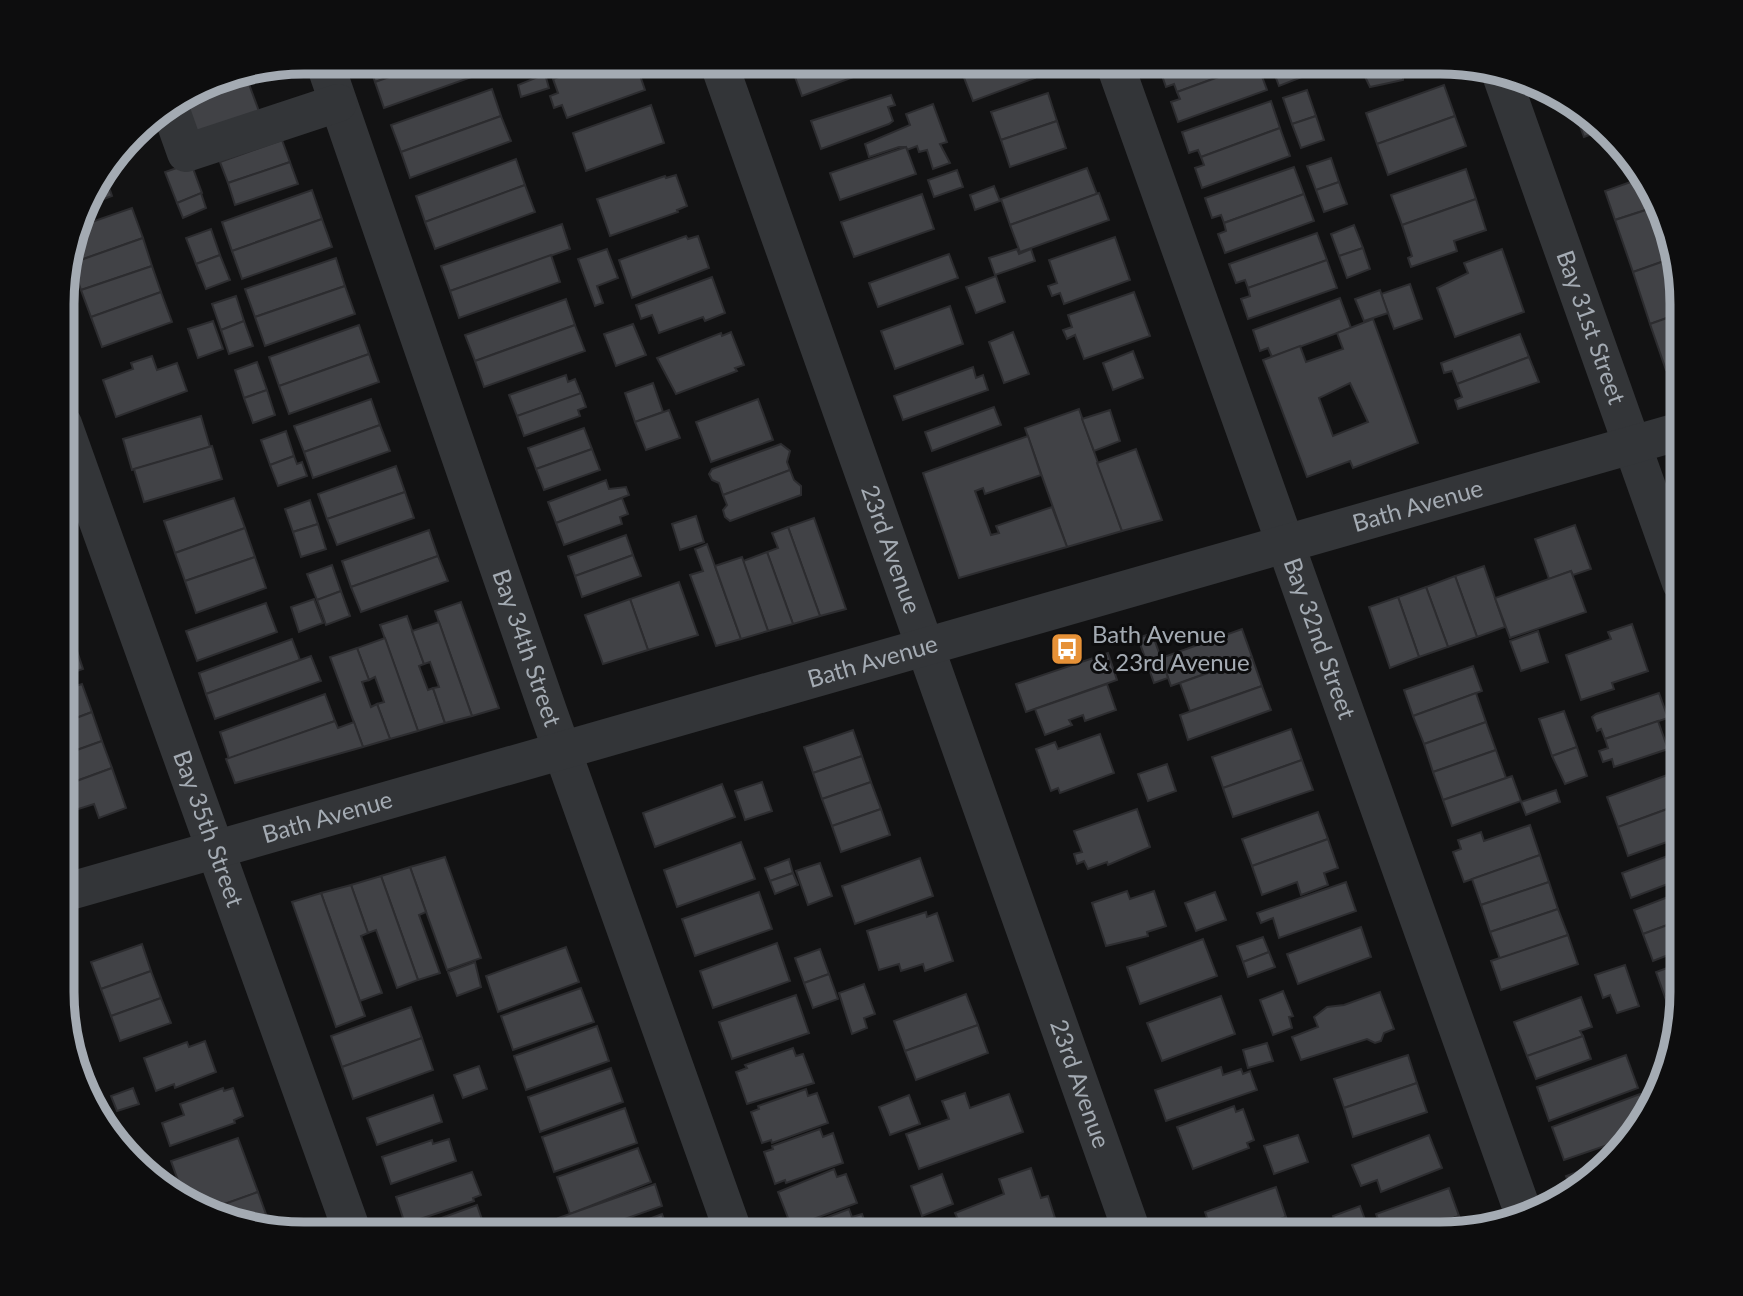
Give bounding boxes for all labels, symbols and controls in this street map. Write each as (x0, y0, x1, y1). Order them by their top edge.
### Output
street label: Bay 31st Street (1551, 246, 1633, 408)
street label: Bath Avenue (1349, 472, 1486, 537)
street label: 23rd Avenue (856, 481, 928, 617)
street label: Bay 32nd Street (1278, 554, 1363, 723)
street label: Bay 34th Street (487, 565, 568, 730)
place label: Bath Avenue & 23rd Avenue (1092, 619, 1250, 676)
street label: Bath Avenue (804, 628, 941, 693)
bus stop icon: Bath Avenue & 23rd Avenue (1048, 630, 1086, 668)
street label: Bay 35th Street (168, 746, 251, 911)
street label: Bath Avenue (259, 784, 395, 848)
street label: 23rd Avenue (1045, 1015, 1117, 1152)

